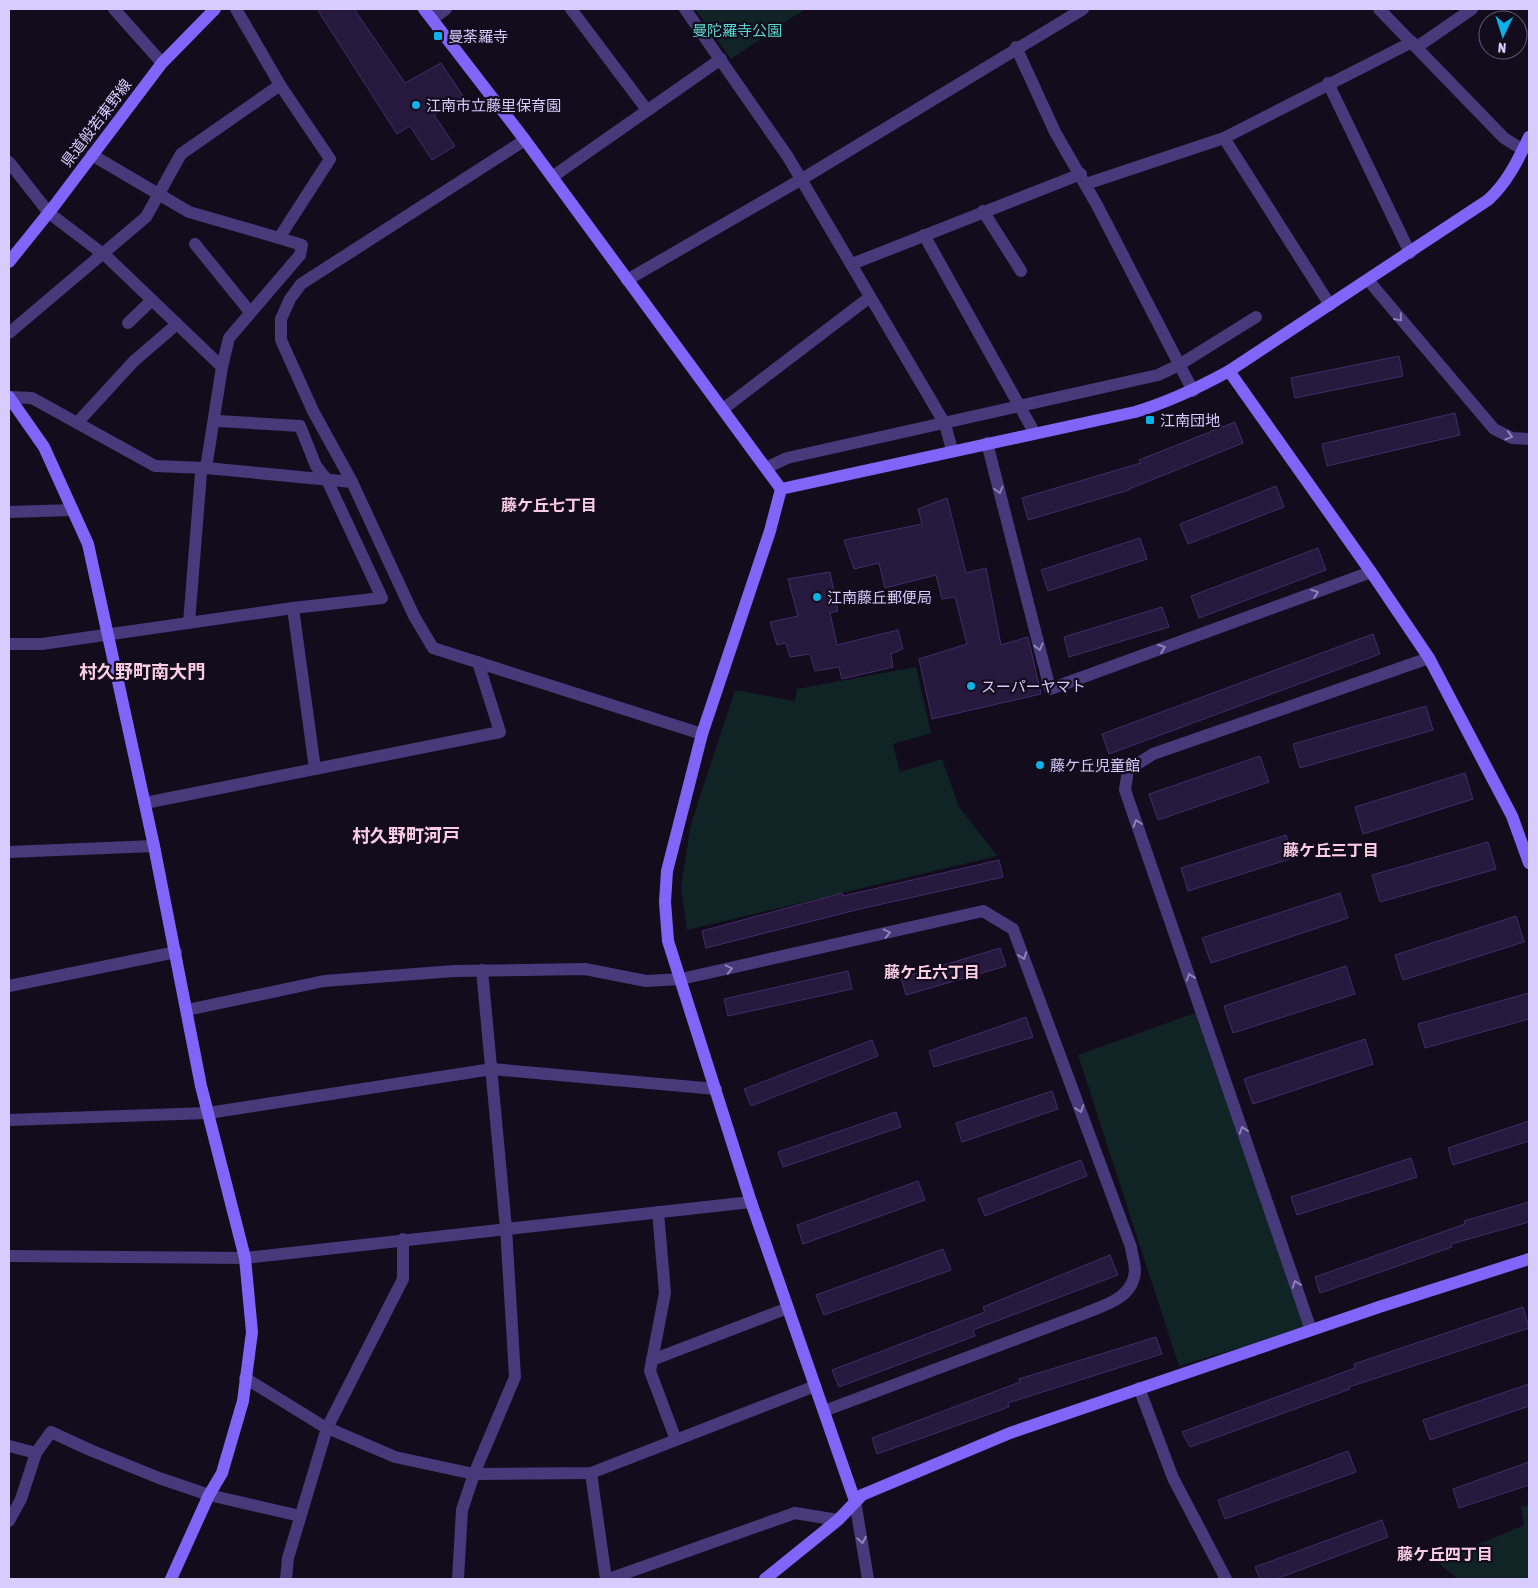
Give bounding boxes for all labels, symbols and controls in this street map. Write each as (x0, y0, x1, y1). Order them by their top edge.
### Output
north arrow (1478, 10, 1528, 60)
park label: 曼陀羅寺公園 (692, 22, 782, 39)
place label: 曼荼羅寺 (448, 28, 508, 45)
marker: 曼荼羅寺 (432, 30, 444, 42)
text: N (1497, 40, 1507, 56)
street label: 県道般若東野線 (58, 76, 134, 170)
place label: 江南市立藤里保育園 (426, 97, 561, 114)
marker: 江南市立藤里保育園 (410, 99, 422, 111)
one-way arrow (1394, 312, 1403, 321)
place label: 江南団地 (1160, 412, 1220, 429)
marker: 江南団地 (1144, 414, 1156, 426)
one-way arrow (1504, 430, 1512, 440)
one-way arrow (993, 485, 1004, 494)
district label: 藤ケ丘七丁目 (501, 496, 597, 514)
place label: 江南藤丘郵便局 (827, 589, 932, 606)
one-way arrow (1310, 589, 1319, 599)
marker: 江南藤丘郵便局 (811, 591, 823, 603)
one-way arrow (1034, 643, 1044, 651)
one-way arrow (1157, 644, 1166, 654)
district label: 村久野町南大門 (79, 661, 205, 682)
place label: スーパーヤマト (981, 678, 1086, 695)
marker: スーパーヤマト (965, 680, 977, 692)
place label: 藤ケ丘児童館 (1050, 757, 1140, 774)
marker: 藤ケ丘児童館 (1034, 759, 1046, 771)
one-way arrow (1133, 819, 1143, 828)
district label: 村久野町河戸 (352, 825, 460, 846)
district label: 藤ケ丘三丁目 (1283, 841, 1379, 859)
one-way arrow (883, 928, 892, 939)
one-way arrow (1017, 951, 1028, 960)
district label: 藤ケ丘六丁目 (884, 963, 980, 981)
one-way arrow (724, 964, 733, 975)
one-way arrow (1186, 973, 1196, 982)
one-way arrow (1074, 1104, 1084, 1112)
one-way arrow (1238, 1127, 1248, 1135)
one-way arrow (1291, 1280, 1301, 1289)
one-way arrow (856, 1536, 866, 1545)
district label: 藤ケ丘四丁目 (1397, 1545, 1493, 1563)

